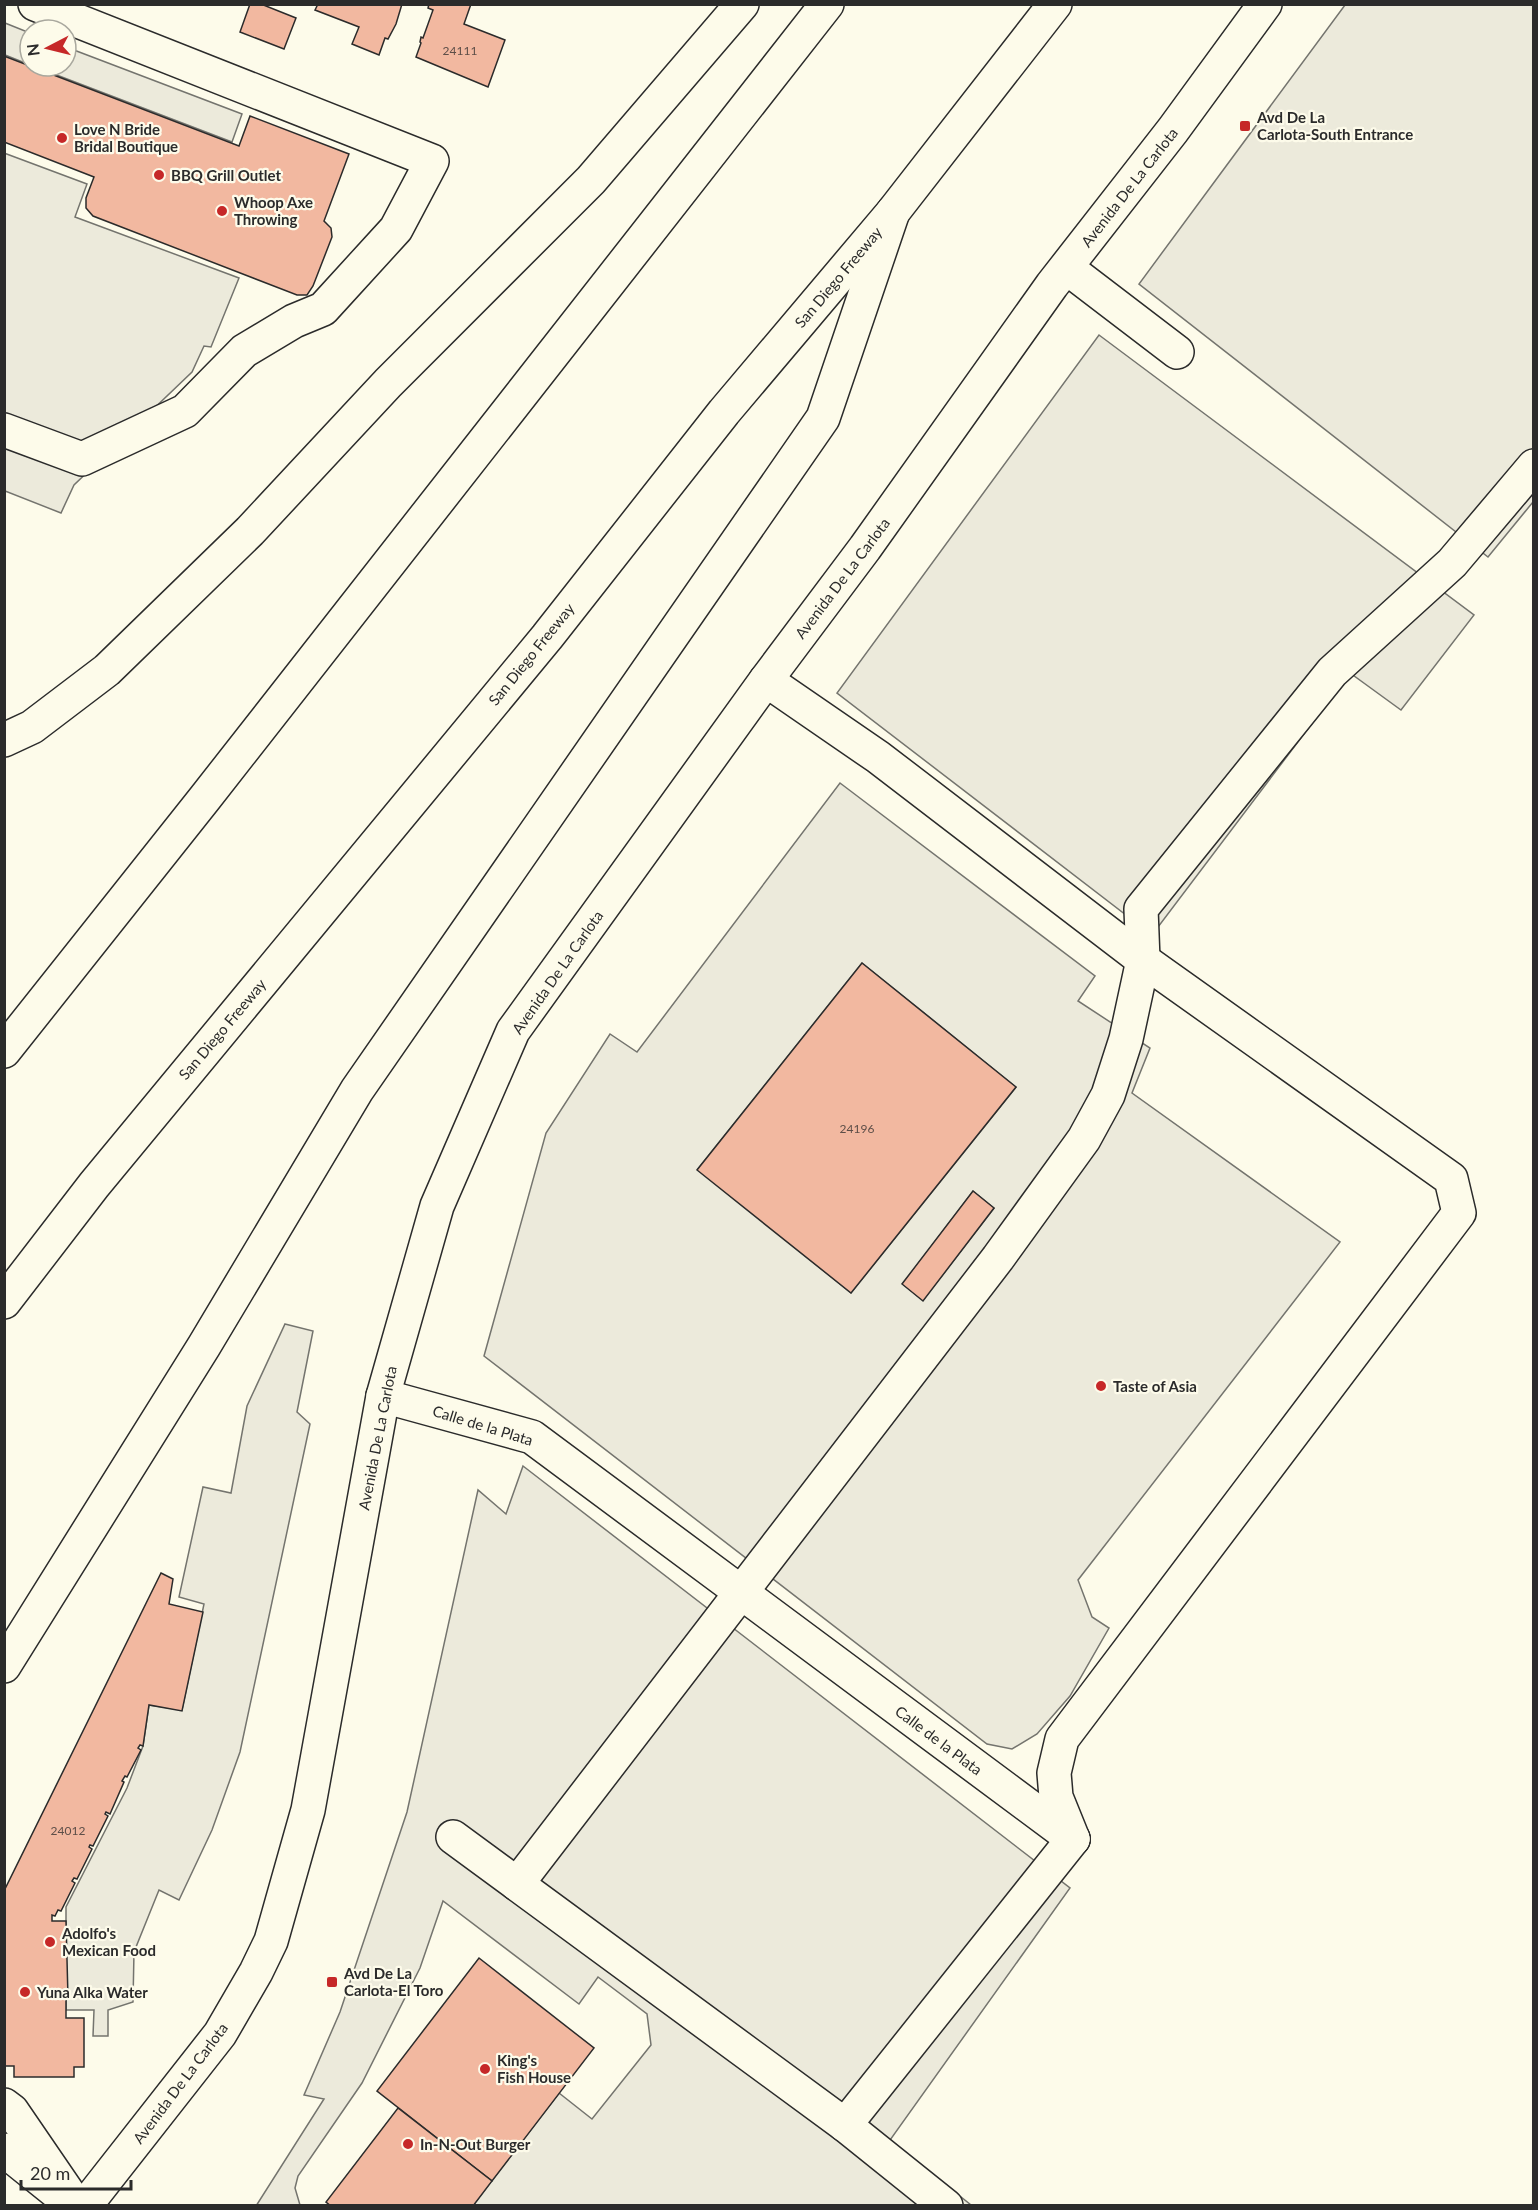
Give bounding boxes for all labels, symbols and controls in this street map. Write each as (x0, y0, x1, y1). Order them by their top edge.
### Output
north arrow (18, 18, 78, 78)
text: N (22, 43, 43, 57)
house number: 24111 (443, 43, 477, 58)
place label: Avd De La Carlota-South Entrance (1256, 108, 1413, 143)
marker: Avd De La Carlota-South Entrance (1238, 119, 1252, 133)
place label: Love N Bride Bridal Boutique (74, 120, 178, 155)
street label: Avenida De La Carlota (1077, 124, 1181, 250)
marker: Love N Bride Bridal Boutique (55, 131, 69, 145)
place label: BBQ Grill Outlet (171, 166, 282, 184)
marker: BBQ Grill Outlet (152, 168, 166, 182)
place label: Whoop Axe Throwing (234, 193, 313, 228)
marker: Whoop Axe Throwing (215, 204, 229, 218)
street label: San Diego Freeway (791, 223, 886, 331)
street label: Avenida De La Carlota (791, 514, 893, 642)
street label: San Diego Freeway (484, 599, 578, 709)
street label: Avenida De La Carlota (508, 907, 606, 1037)
street label: San Diego Freeway (175, 975, 270, 1083)
house number: 24196 (840, 1121, 874, 1136)
street label: Avenida De La Carlota (354, 1364, 400, 1512)
place label: Taste of Asia (1113, 1377, 1197, 1395)
marker: Taste of Asia (1094, 1379, 1108, 1393)
street label: Calle de la Plata (431, 1401, 535, 1449)
street label: Calle de la Plata (892, 1702, 986, 1778)
house number: 24012 (51, 1823, 85, 1838)
place label: Adolfo's Mexican Food (61, 1924, 156, 1959)
marker: Adolfo's Mexican Food (43, 1935, 57, 1949)
place label: Avd De La Carlota-El Toro (343, 1964, 444, 1999)
marker: Avd De La Carlota-El Toro (325, 1975, 339, 1989)
place label: Yuna Alka Water (36, 1983, 148, 2001)
marker: Yuna Alka Water (18, 1985, 32, 1999)
street label: Avenida De La Carlota (129, 2019, 231, 2147)
place label: King's Fish House (497, 2051, 571, 2086)
marker: King's Fish House (478, 2062, 492, 2076)
place label: In-N-Out Burger (420, 2135, 531, 2153)
marker: In-N-Out Burger (401, 2137, 415, 2151)
scale bar (21, 2153, 130, 2191)
text: 20 m (30, 2162, 70, 2184)

